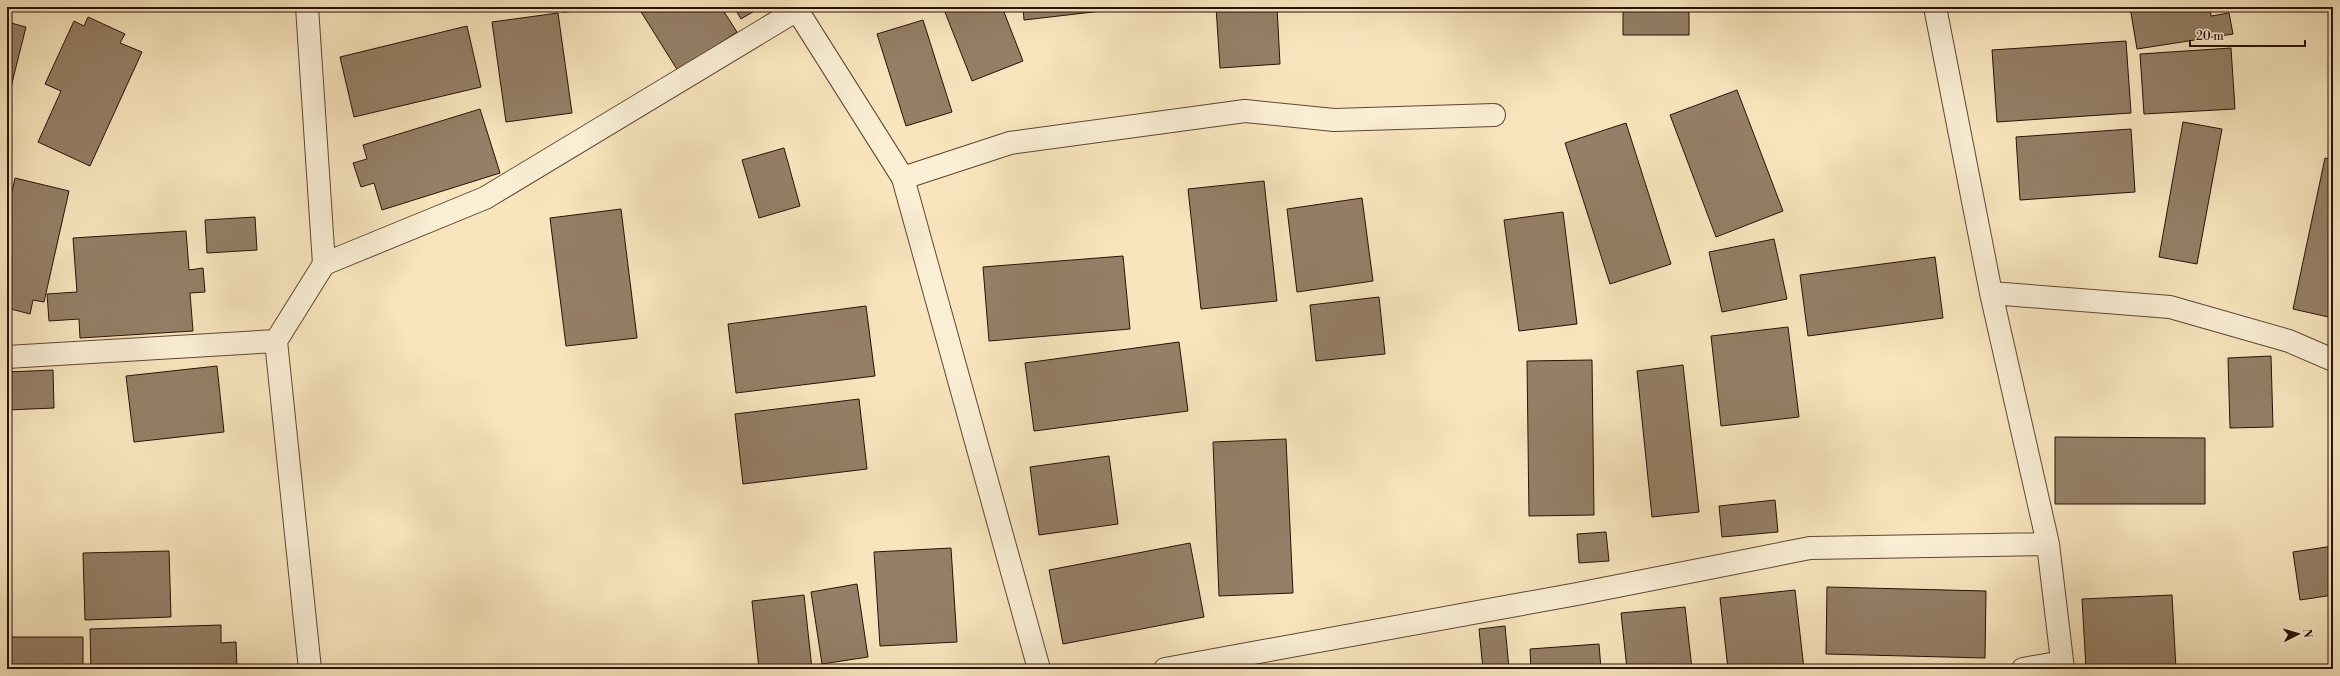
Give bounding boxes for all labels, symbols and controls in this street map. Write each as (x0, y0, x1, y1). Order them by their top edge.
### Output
scale bar (2190, 22, 2305, 48)
text: 20 m (2196, 29, 2224, 44)
north arrow (2278, 614, 2318, 654)
text: N (2300, 628, 2314, 638)

